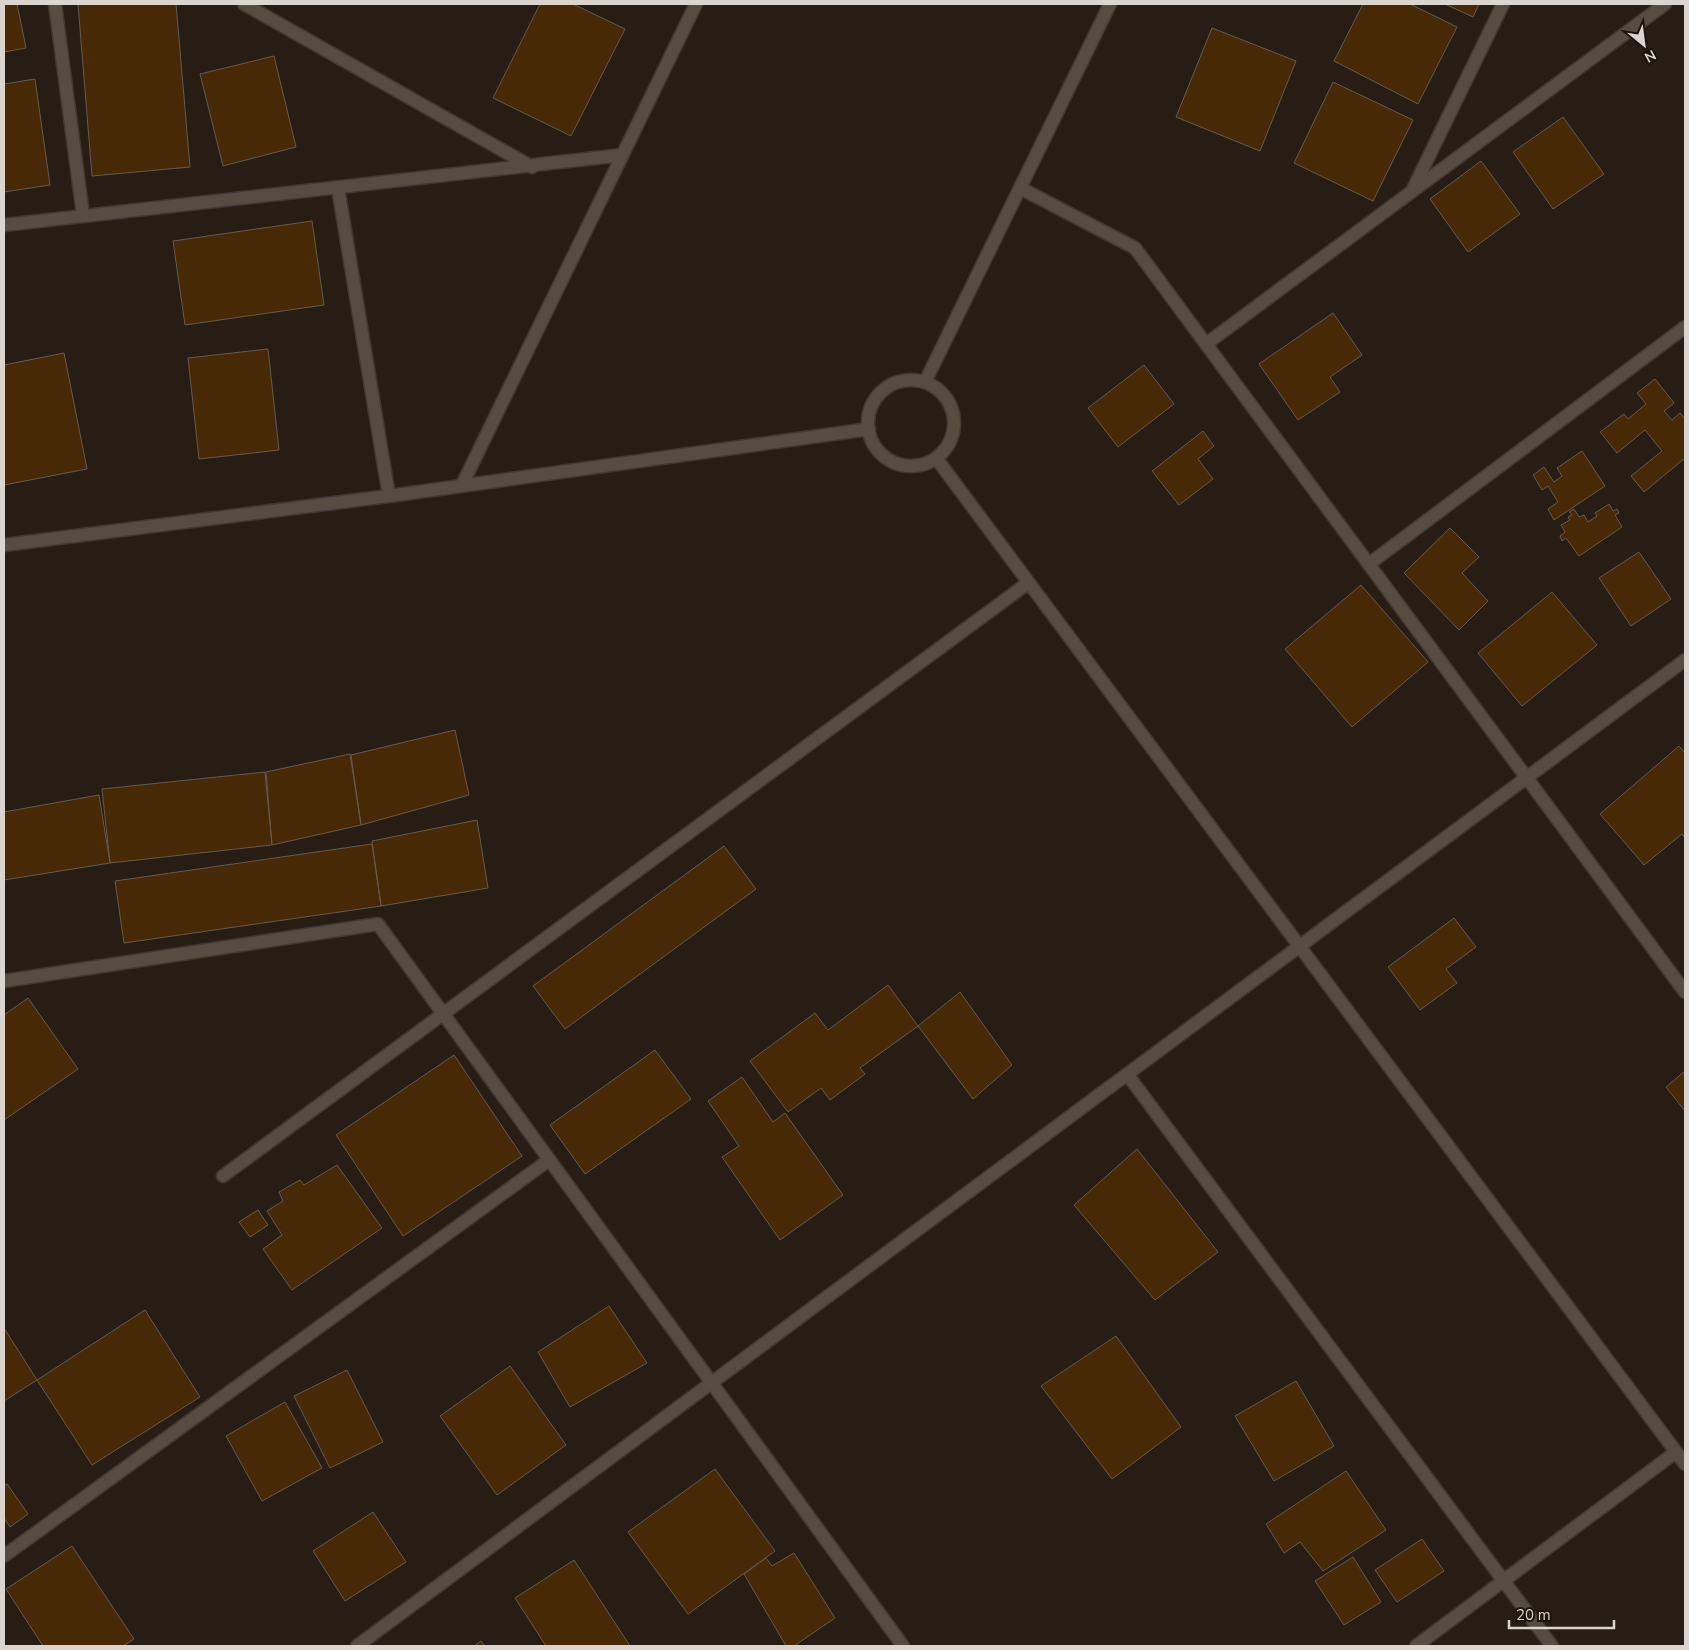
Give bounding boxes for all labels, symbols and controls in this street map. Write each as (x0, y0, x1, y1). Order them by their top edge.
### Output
north arrow (1619, 20, 1669, 70)
text: N (1641, 45, 1659, 67)
scale bar (1509, 1598, 1614, 1630)
text: 20 m (1516, 1605, 1551, 1625)

